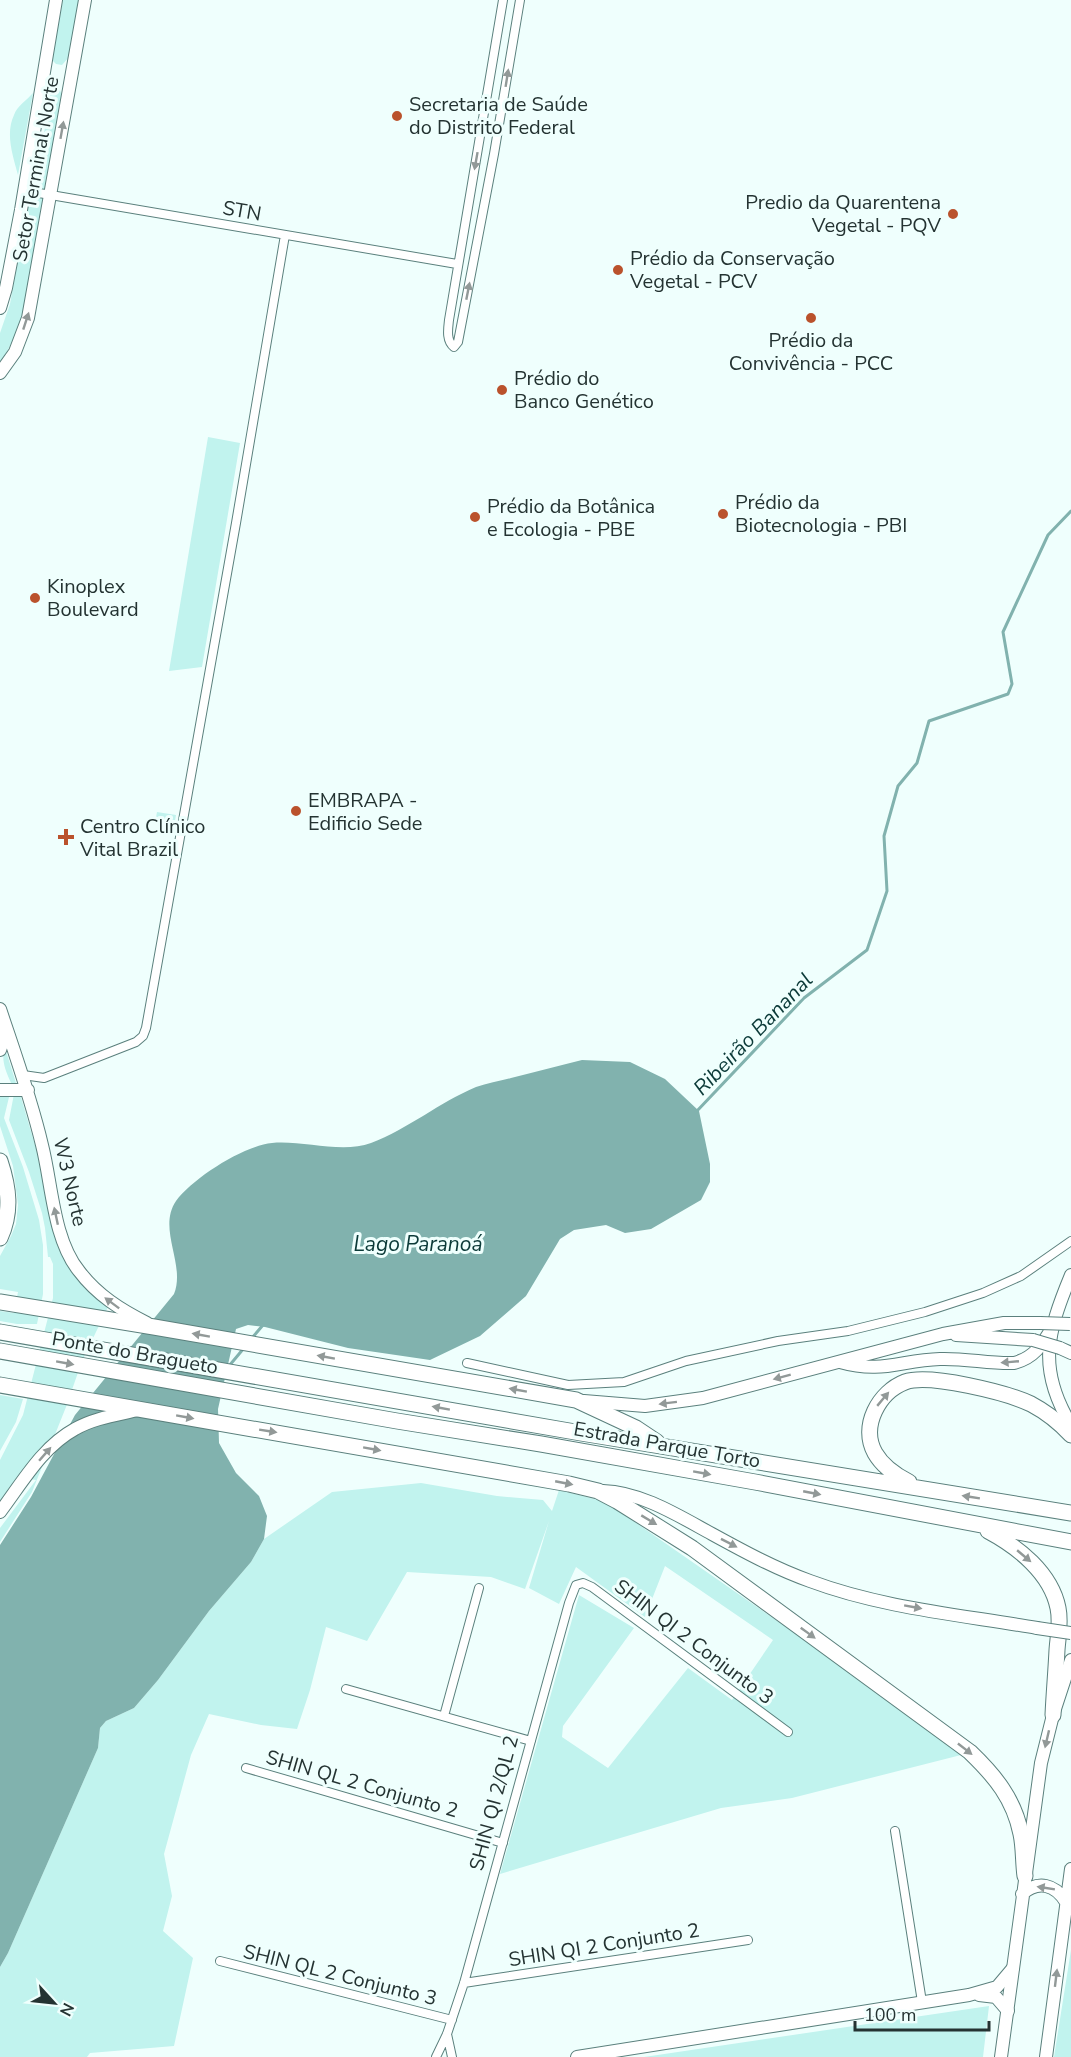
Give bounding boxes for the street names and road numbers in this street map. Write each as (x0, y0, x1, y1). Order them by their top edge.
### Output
street label: Setor Terminal Norte (6, 74, 66, 264)
street label: STN (221, 194, 263, 228)
street label: W3 Norte (47, 1135, 93, 1229)
street label: Ponte do Bragueto (50, 1325, 220, 1381)
street label: Estrada Parque Torto (572, 1415, 762, 1475)
street label: SHIN QI 2 Conjunto 3 (609, 1573, 779, 1711)
street label: SHIN QI 2/QL 2 (463, 1732, 525, 1874)
street label: SHIN QL 2 Conjunto 2 (263, 1744, 461, 1824)
street label: SHIN QI 2 Conjunto 2 (507, 1917, 701, 1973)
street label: SHIN QL 2 Conjunto 3 (240, 1938, 440, 2012)

